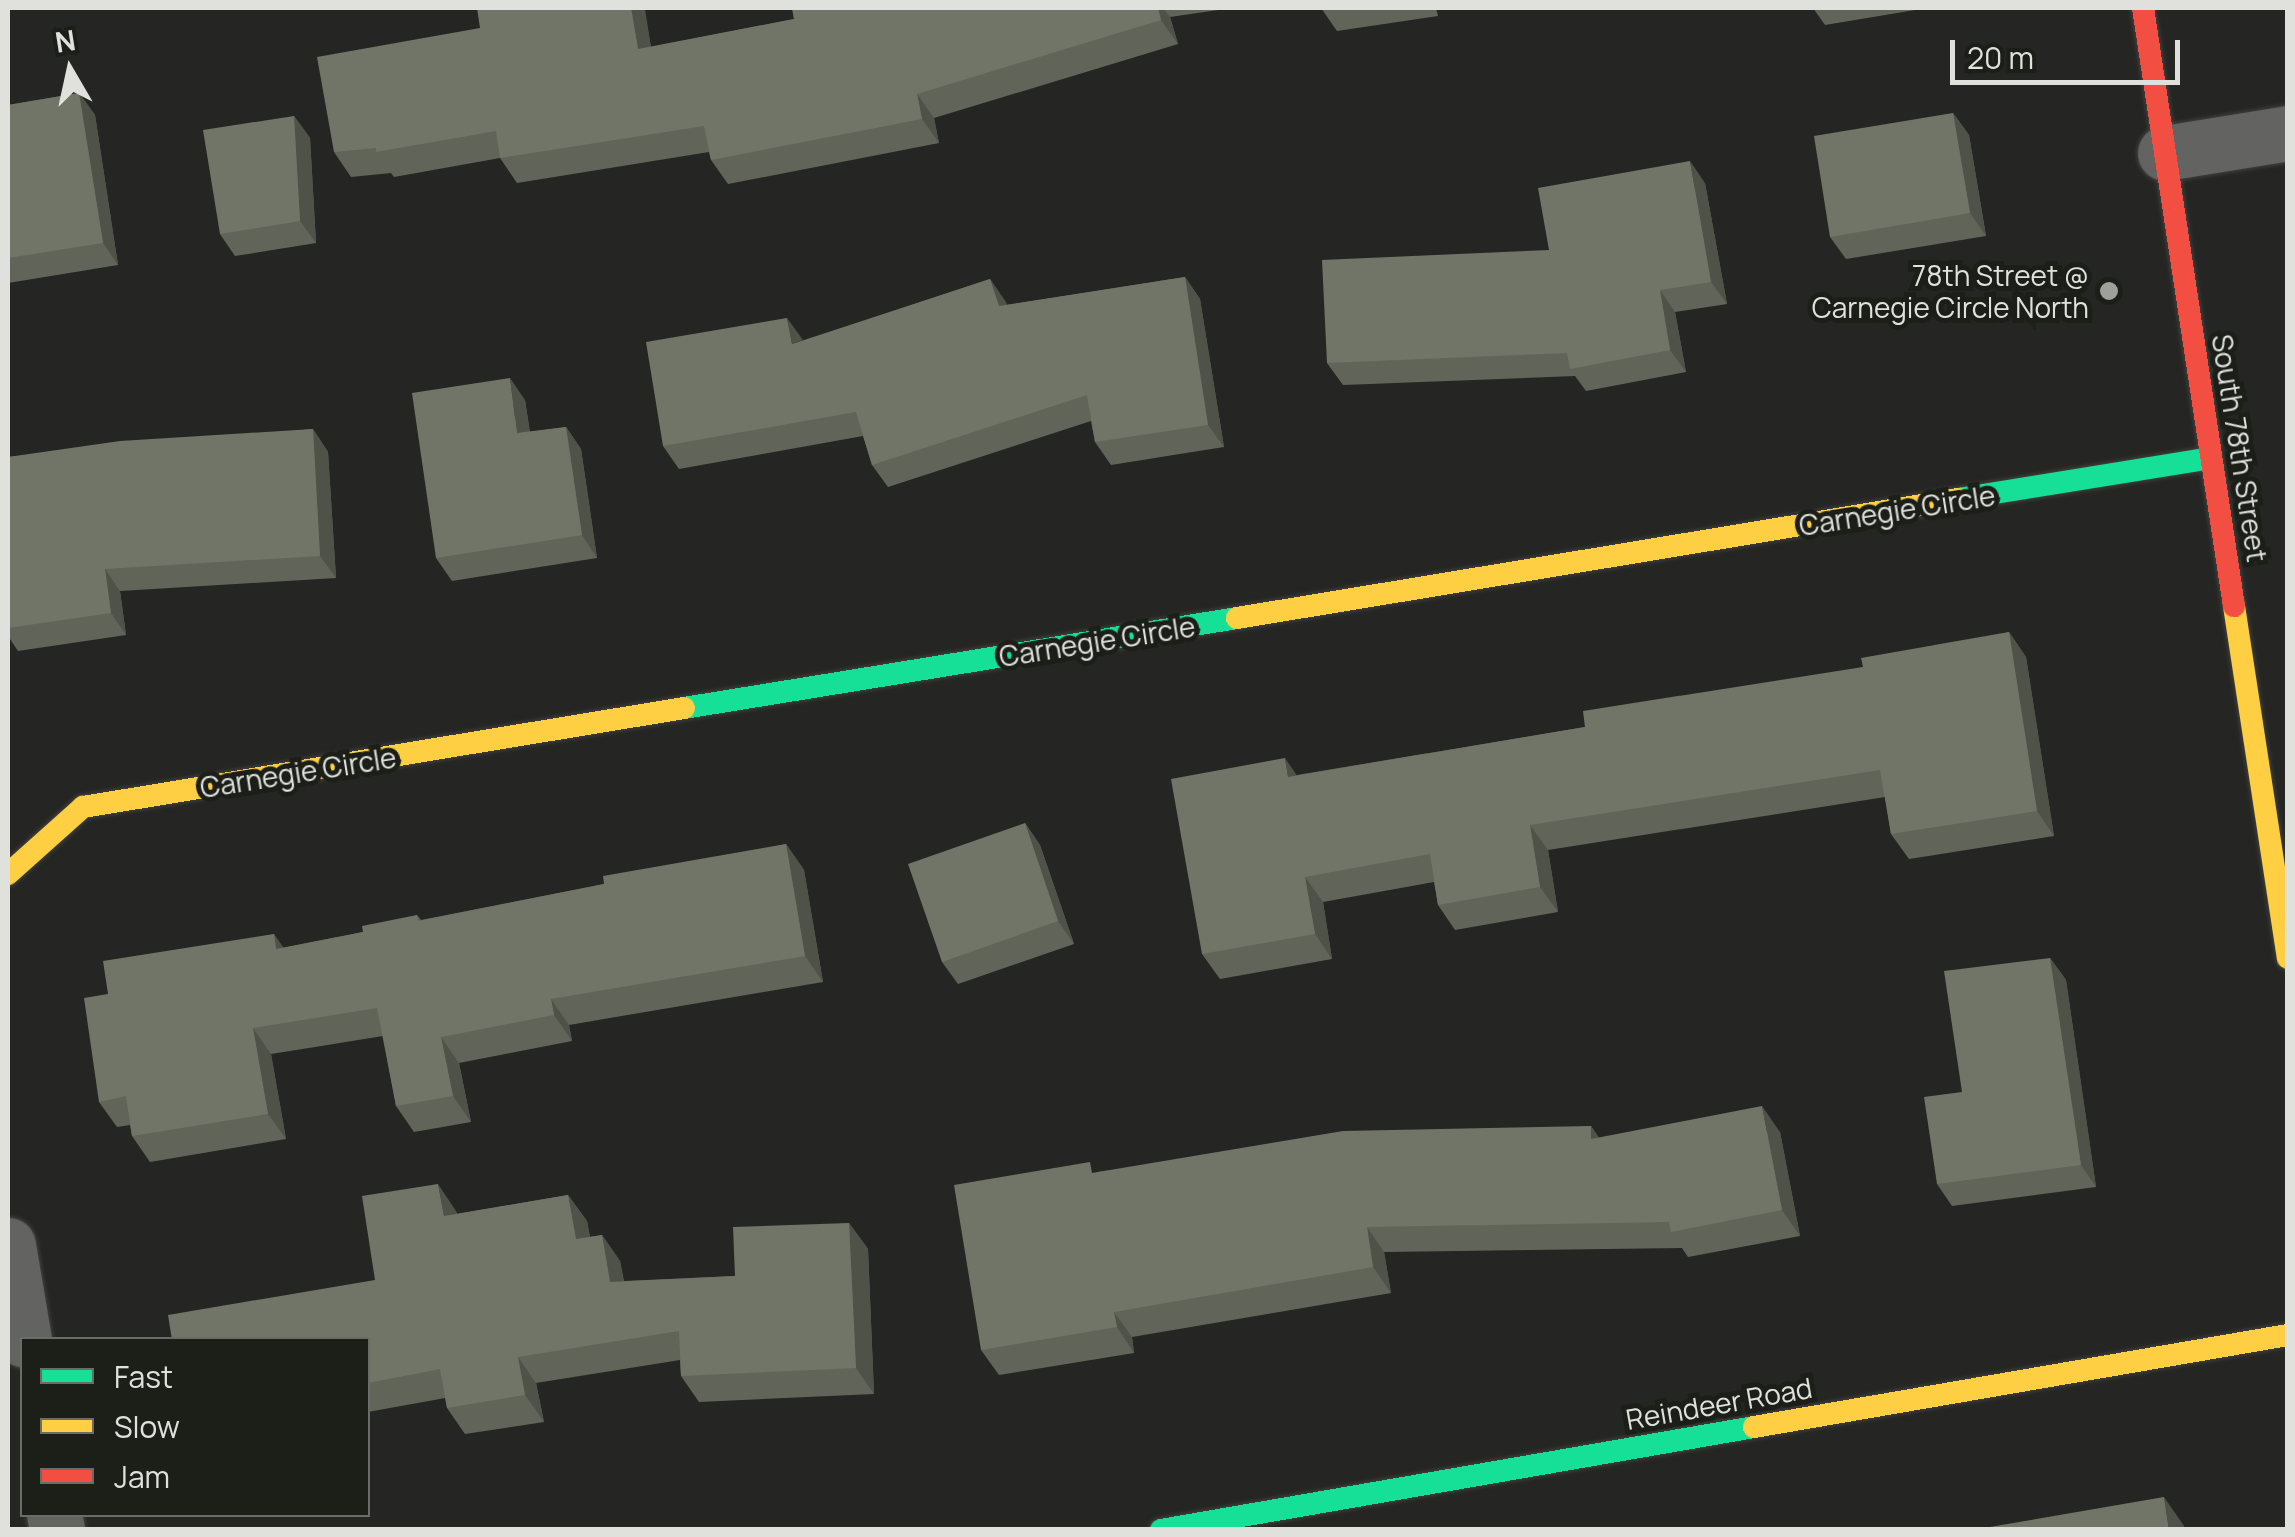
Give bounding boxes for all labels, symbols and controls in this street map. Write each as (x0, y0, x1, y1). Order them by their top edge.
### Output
north arrow (20, 20, 120, 120)
text: N (52, 20, 78, 61)
scale bar (1955, 20, 2185, 82)
text: 20 m (1967, 37, 2034, 78)
place label: 78th Street @ Carnegie Circle North (1812, 258, 2089, 324)
marker: 78th Street @ Carnegie Circle North (2098, 280, 2120, 302)
street label: South 78th Street (2205, 332, 2275, 564)
street label: Carnegie Circle (1797, 478, 1997, 542)
street label: Carnegie Circle (997, 609, 1197, 673)
street label: Carnegie Circle (198, 740, 398, 804)
legend (20, 1337, 370, 1517)
text: Fast (114, 1356, 173, 1397)
street label: Reindeer Road (1623, 1370, 1815, 1436)
text: Slow (114, 1406, 180, 1447)
text: Jam (114, 1456, 170, 1497)

